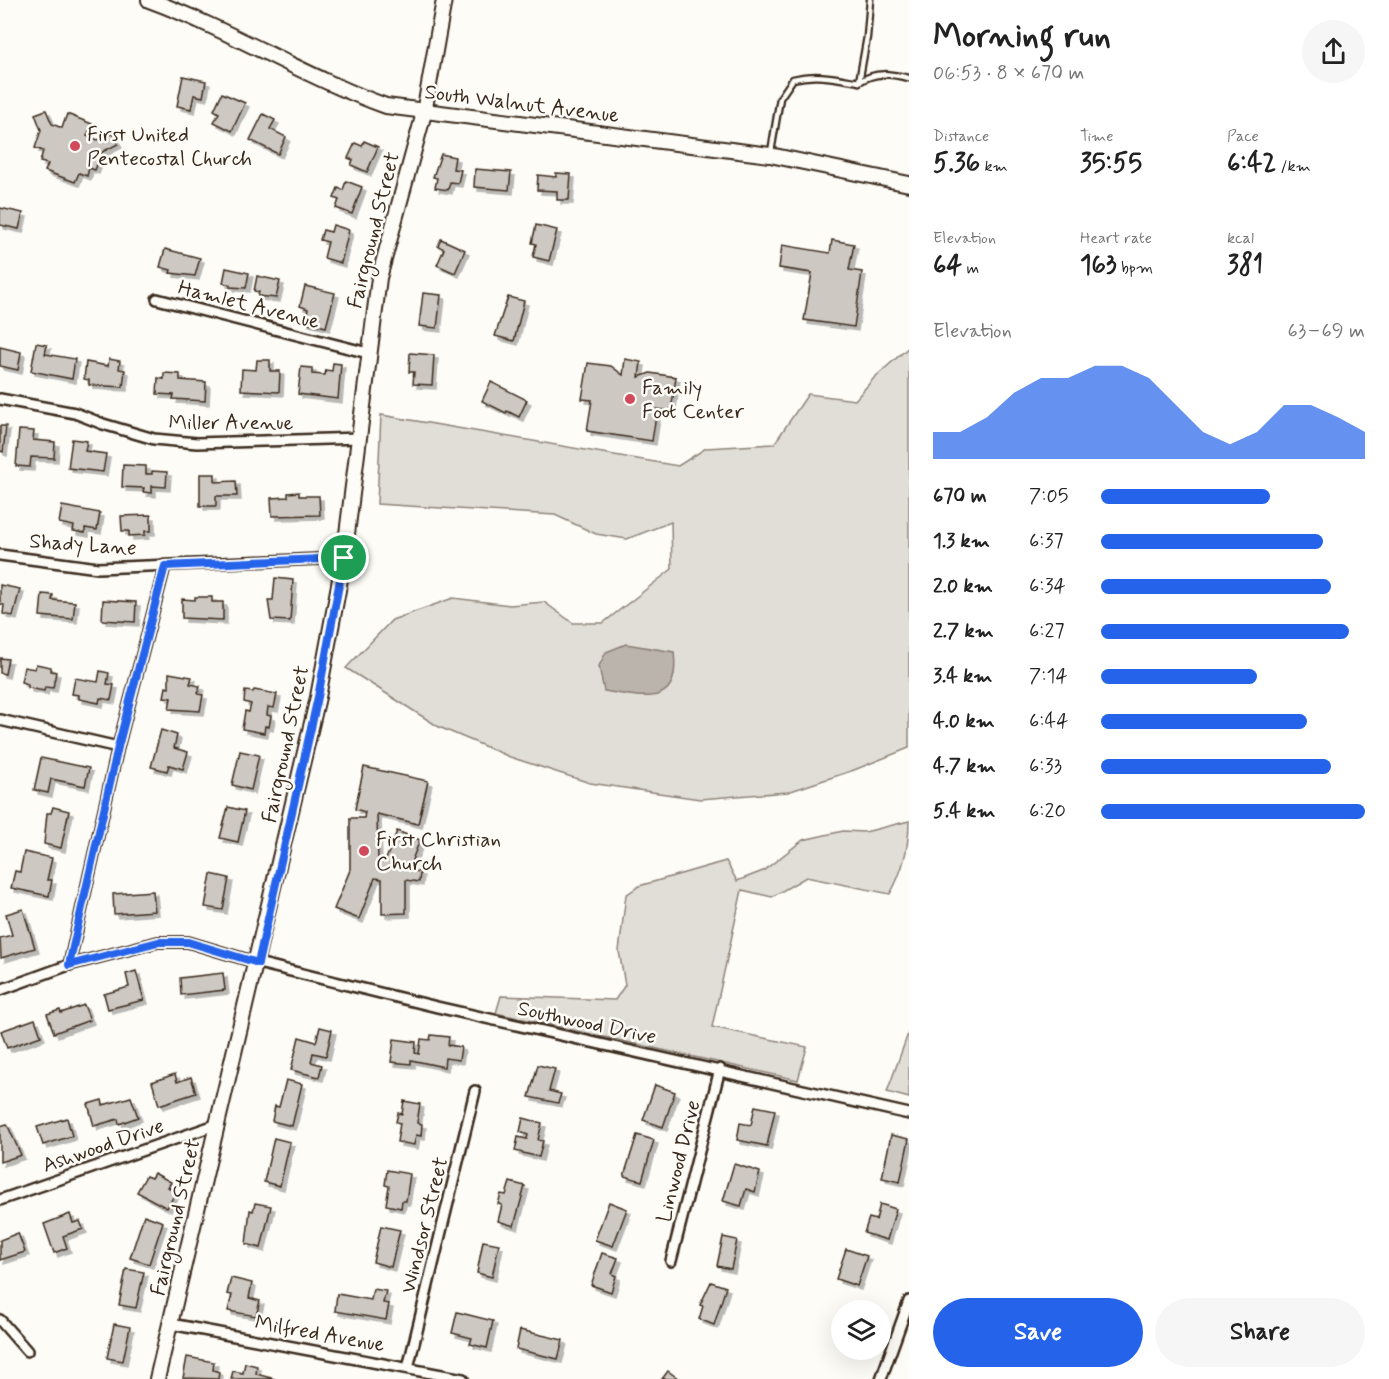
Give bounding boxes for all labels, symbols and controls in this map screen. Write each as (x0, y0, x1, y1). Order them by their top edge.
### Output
text: Morning run (933, 15, 1111, 59)
button: share (1302, 20, 1365, 83)
text: 06:53 · 8 × 670 m (933, 60, 1084, 87)
street label: South Walnut Avenue (423, 78, 621, 130)
place label: First United Pentecostal Church (87, 121, 252, 173)
text: Distance (933, 126, 989, 147)
text: Time (1080, 126, 1114, 147)
text: Pace (1227, 126, 1259, 147)
marker: First United Pentecostal Church (68, 139, 82, 153)
text: 5.36 (933, 147, 980, 181)
text: 35:55 (1080, 147, 1142, 181)
text: 6:42 (1227, 147, 1276, 181)
street label: Fairground Street (341, 149, 408, 312)
text: km (980, 156, 1008, 177)
text: /km (1276, 156, 1311, 177)
text: Elevation (933, 228, 996, 249)
text: Heart rate (1080, 228, 1152, 249)
text: kcal (1227, 228, 1254, 249)
text: 64 (933, 249, 962, 283)
text: 163 (1080, 249, 1117, 283)
text: 381 (1227, 249, 1263, 283)
text: m (962, 258, 979, 279)
text: bpm (1117, 258, 1153, 279)
street label: Hamlet Avenue (175, 274, 322, 336)
text: Elevation (933, 318, 1012, 345)
text: 63–69 m (1287, 318, 1365, 345)
place label: Family Foot Center (642, 374, 744, 426)
marker: Family Foot Center (623, 392, 637, 406)
street label: Miller Avenue (169, 409, 294, 437)
text: 670 m (933, 483, 987, 510)
text: 7:05 (1029, 483, 1068, 510)
street label: Shady Lane (28, 527, 138, 563)
text: 1.3 km (933, 528, 990, 555)
text: 6:37 (1029, 528, 1064, 555)
pin (318, 532, 369, 583)
icon: arrive (327, 541, 360, 574)
text: 2.0 km (933, 573, 993, 600)
text: 6:34 (1029, 573, 1066, 600)
text: 2.7 km (933, 618, 994, 645)
text: 6:27 (1029, 618, 1064, 645)
street label: Fairground Street (256, 663, 317, 826)
text: 3.4 km (933, 663, 992, 690)
text: 7:14 (1029, 663, 1068, 690)
text: 4.0 km (933, 708, 995, 735)
text: 6:44 (1029, 708, 1068, 735)
text: 4.7 km (933, 753, 996, 780)
text: 6:33 (1029, 753, 1062, 780)
text: 5.4 km (933, 798, 995, 825)
text: 6:20 (1029, 798, 1066, 825)
place label: First Christian Church (376, 826, 501, 878)
marker: First Christian Church (357, 844, 371, 858)
street label: Southwood Drive (515, 995, 659, 1051)
street label: Linwood Drive (650, 1097, 708, 1225)
street label: Ashwood Drive (39, 1112, 168, 1180)
street label: Fairground Street (144, 1136, 209, 1299)
street label: Windsor Street (394, 1154, 455, 1297)
button: Save (933, 1298, 1143, 1367)
button: Share (1155, 1298, 1365, 1367)
map controls (831, 1300, 891, 1360)
button: layers (831, 1300, 891, 1360)
street label: Milfred Avenue (253, 1309, 387, 1359)

